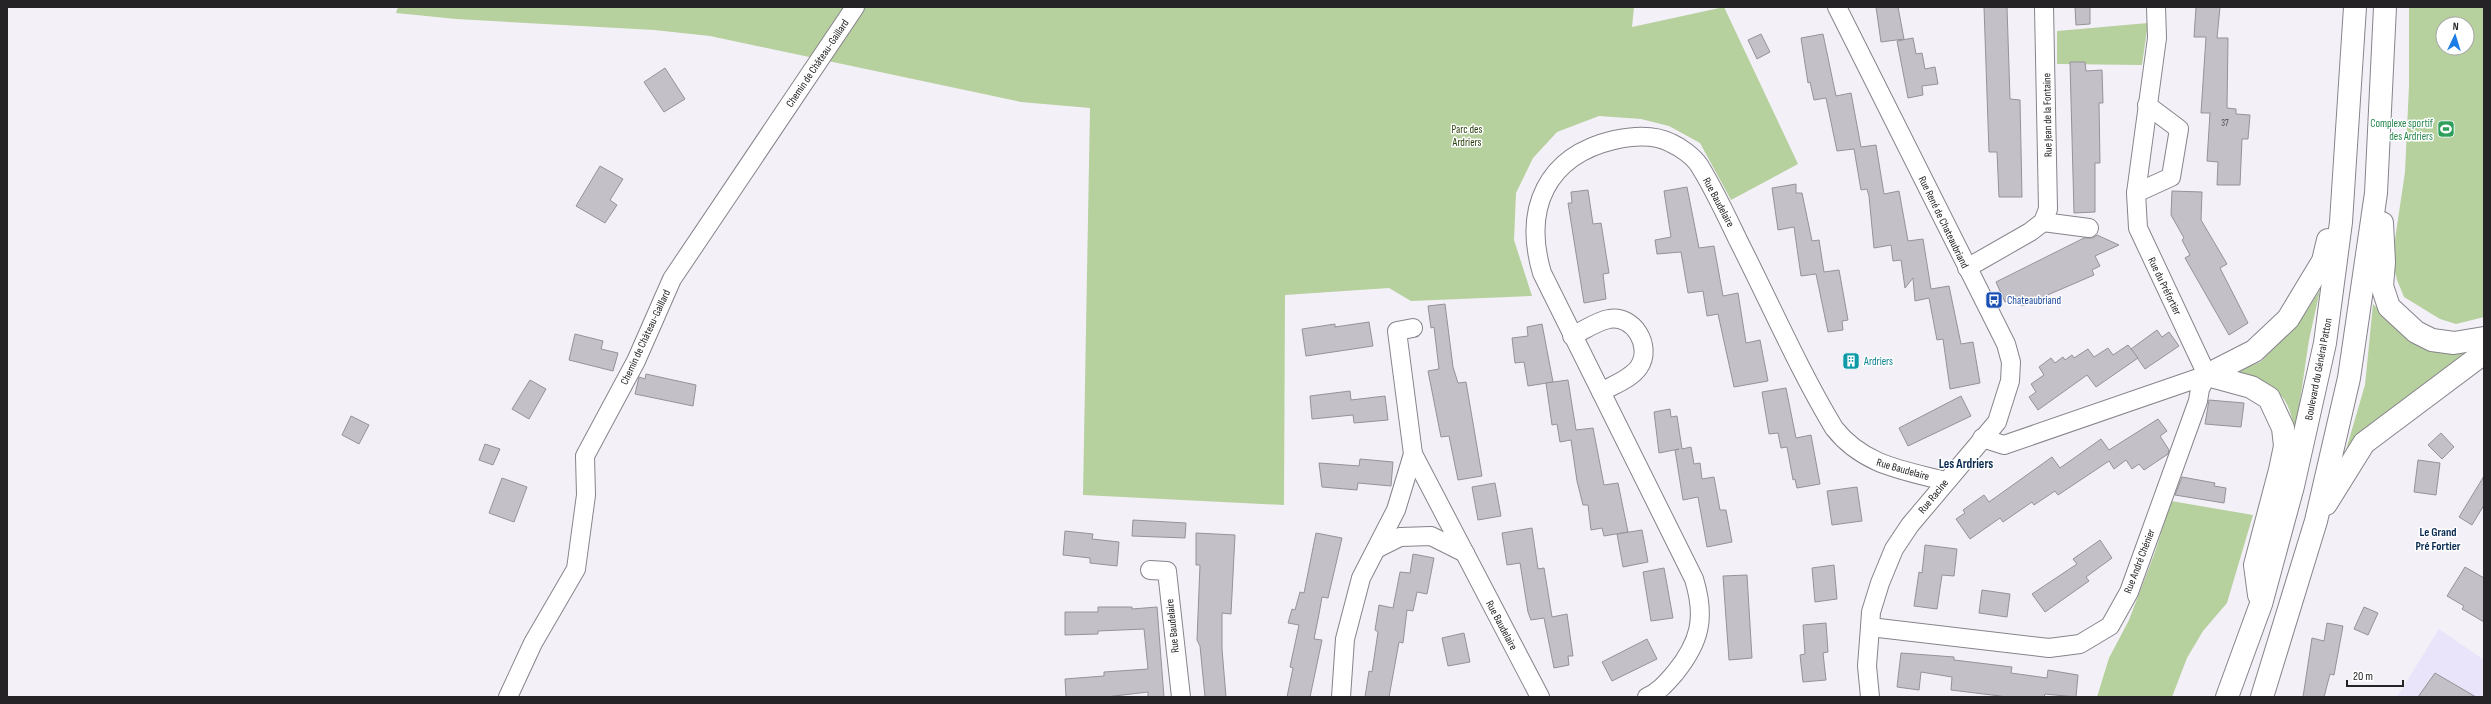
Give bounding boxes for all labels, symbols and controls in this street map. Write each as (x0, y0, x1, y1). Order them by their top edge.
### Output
north arrow (2435, 16, 2475, 56)
street label: Chemin de Château-Gaillard (783, 17, 852, 110)
text: N (2452, 20, 2459, 33)
street label: Rue Jean de la Fontaine (2040, 73, 2055, 157)
place label: Complexe sportif des Ardriers (2370, 117, 2434, 143)
house number: 37 (2221, 118, 2229, 129)
sports icon: Complexe sportif des Ardriers (2436, 119, 2456, 139)
park label: Parc des Ardriers (1451, 123, 1482, 149)
street label: Rue René de Chateaubriand (1916, 174, 1972, 271)
street label: Rue Baudelaire (1700, 175, 1737, 229)
street label: Rue du Préfortier (2145, 255, 2184, 317)
street label: Chemin de Château-Gaillard (618, 287, 673, 387)
bus stop icon: Chateaubriand (1984, 290, 2004, 310)
place label: Chateaubriand (2007, 294, 2062, 307)
street label: Boulevard du Général Patton (2302, 317, 2335, 421)
building icon: Ardriers (1841, 351, 1861, 371)
place label: Ardriers (1863, 355, 1893, 368)
street label: Rue Baudelaire (1875, 456, 1931, 483)
district label: Les Ardriers (1939, 456, 1993, 472)
street label: Rue Racine (1916, 476, 1951, 516)
district label: Le Grand Pré Fortier (2415, 525, 2461, 554)
street label: Rue André Chénier (2121, 527, 2158, 595)
street label: Rue Baudelaire (1163, 598, 1182, 654)
street label: Rue Baudelaire (1483, 598, 1520, 652)
scale bar (2347, 662, 2403, 688)
text: 20 m (2353, 669, 2373, 684)

